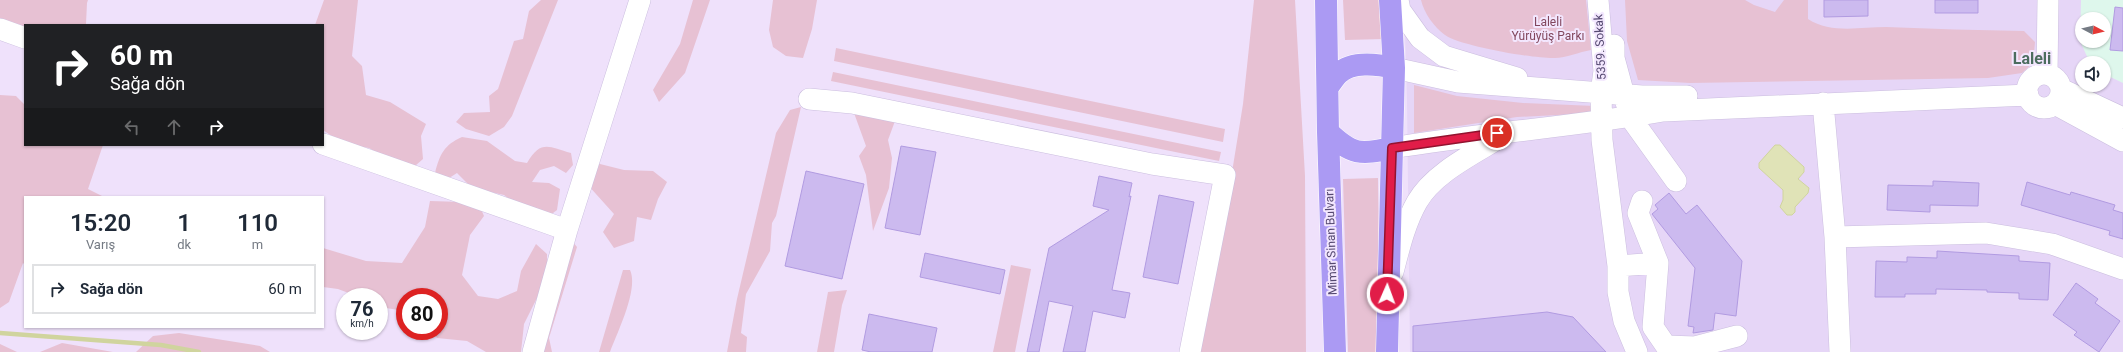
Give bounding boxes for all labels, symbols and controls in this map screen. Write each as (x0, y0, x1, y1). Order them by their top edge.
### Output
north arrow (2075, 12, 2111, 48)
map controls (2075, 12, 2111, 92)
street label: 5359. Sokak (1591, 13, 1609, 80)
park label: Laleli Yürüyüş Parkı (1512, 15, 1584, 43)
text: 60 m (110, 39, 173, 72)
icon: right (44, 40, 96, 92)
district label: Laleli (2013, 49, 2051, 68)
button: sound (2075, 56, 2111, 92)
text: Sağa dön (110, 73, 185, 94)
icon: left (121, 116, 143, 138)
icon: ahead (163, 116, 185, 138)
icon: right (205, 116, 227, 138)
pin (1480, 116, 1514, 150)
icon: arrive (1486, 122, 1508, 144)
street label: Mimar Sinan Bulvarı (1322, 188, 1340, 296)
text: 15:20 (70, 209, 131, 237)
text: 1 (177, 209, 191, 237)
text: 110 (237, 209, 278, 237)
text: Varış (86, 237, 115, 252)
text: dk (177, 237, 191, 252)
text: m (252, 237, 263, 252)
position arrow (1366, 273, 1408, 315)
icon: right (46, 278, 68, 300)
text: Sağa dön (80, 280, 143, 298)
text: 60 m (268, 280, 302, 298)
speed limit sign: 80 (396, 288, 448, 340)
text: 76 (351, 297, 373, 321)
text: km/h (350, 318, 374, 329)

